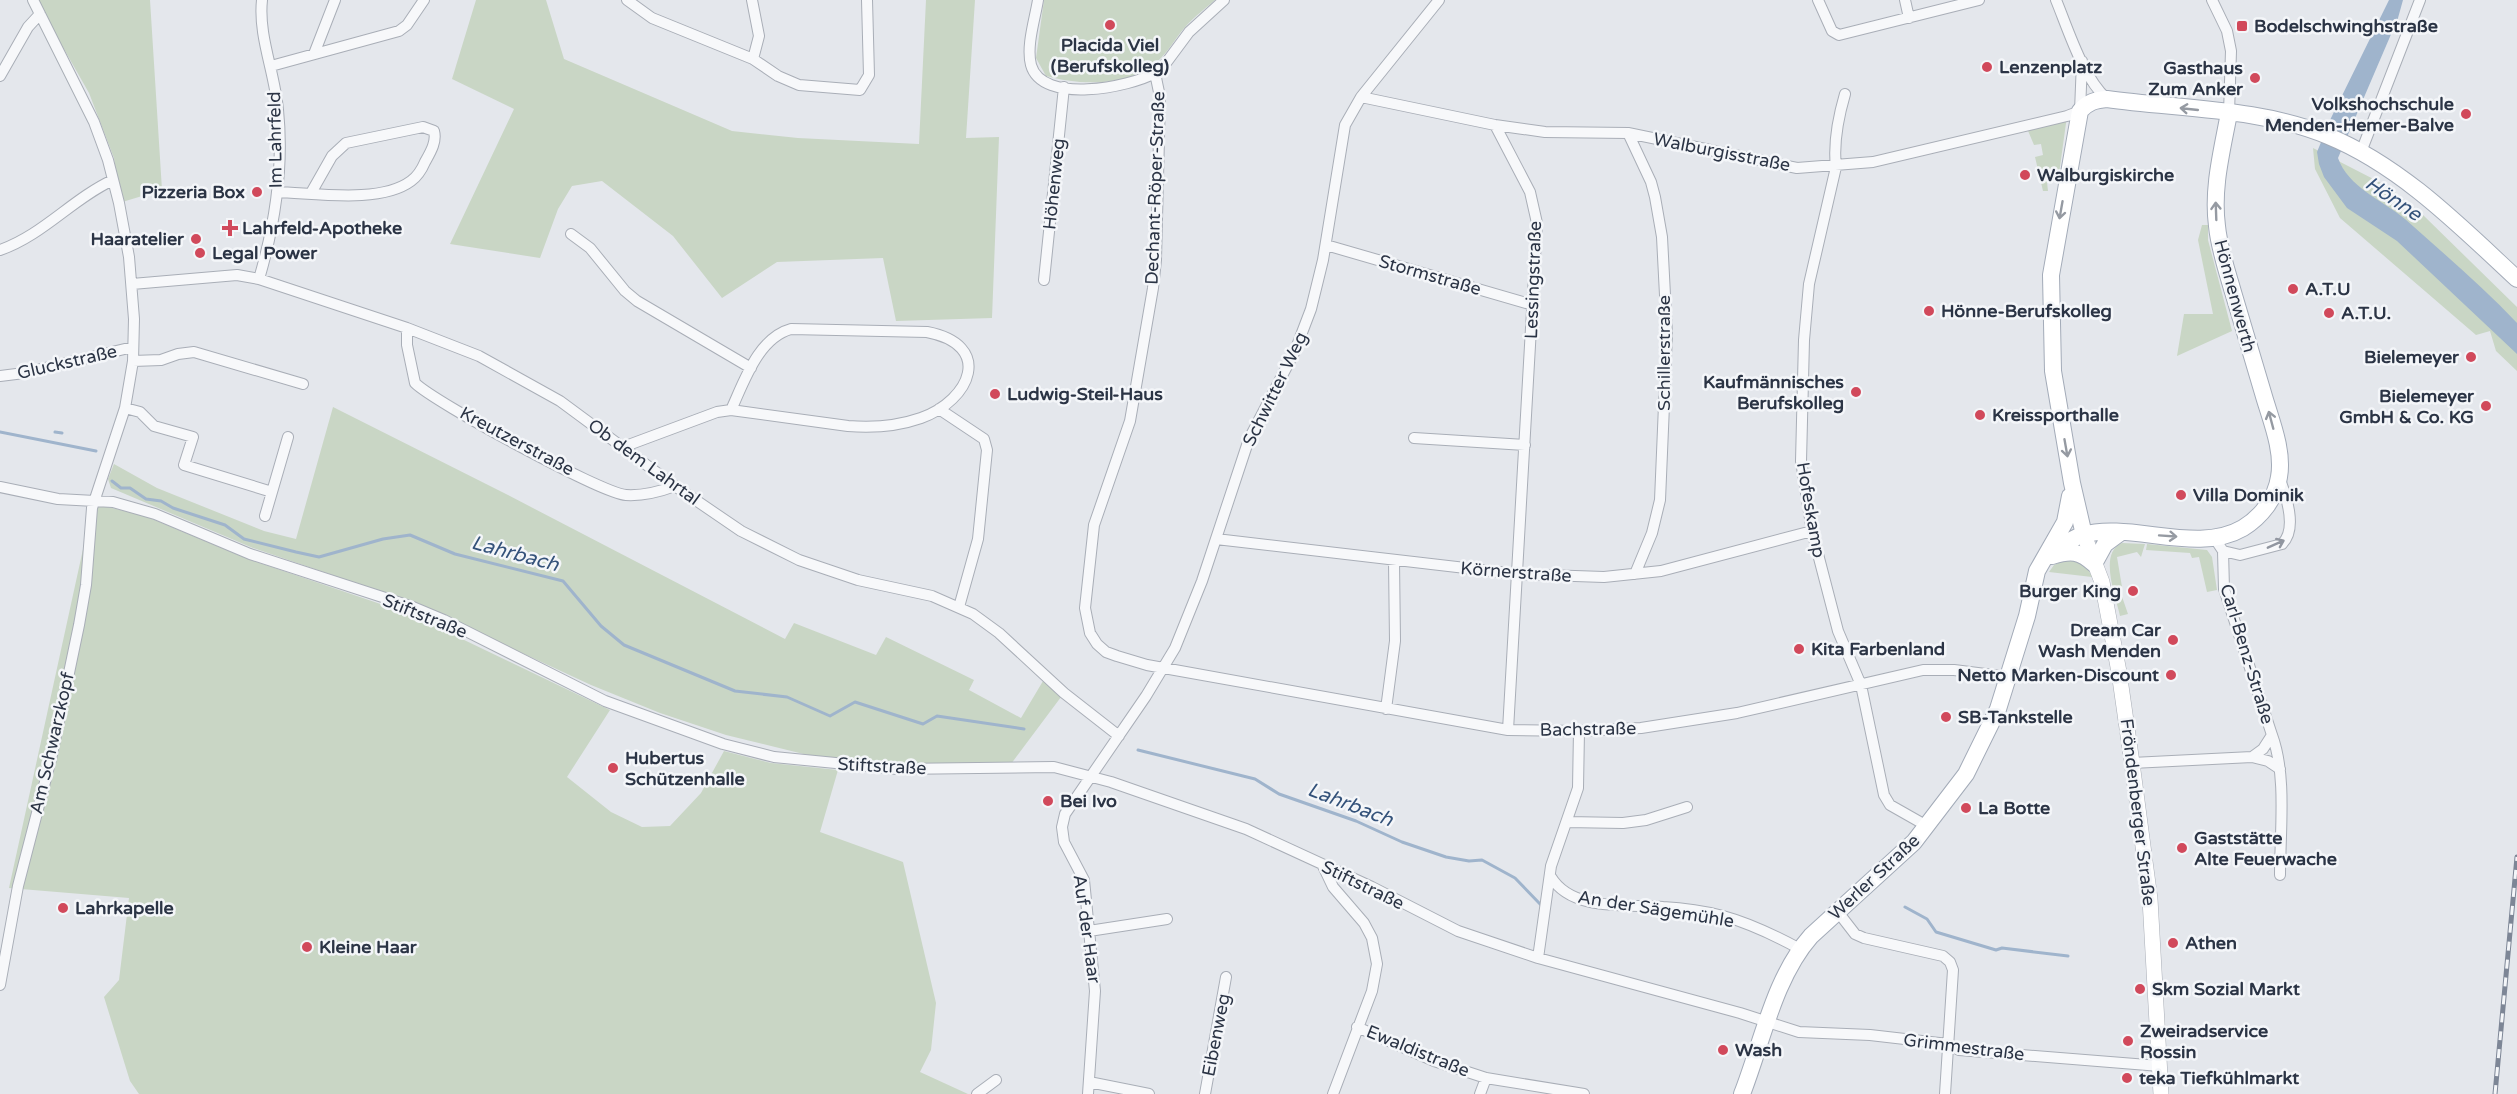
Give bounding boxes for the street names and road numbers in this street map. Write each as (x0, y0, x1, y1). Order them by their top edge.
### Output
street label: Im Lahrfeld (263, 91, 287, 189)
street label: Dechant-Röper-Straße (1141, 91, 1169, 285)
street label: Walburgisstraße (1652, 128, 1792, 176)
street label: Höhenweg (1038, 137, 1070, 231)
street label: Lessingstraße (1520, 221, 1546, 339)
street label: Hönnenwerth (2209, 237, 2261, 355)
street label: Stormstraße (1376, 250, 1484, 300)
street label: Schillerstraße (1653, 295, 1675, 411)
street label: Schwitter Weg (1238, 328, 1312, 450)
street label: Gluckstraße (15, 340, 119, 384)
street label: Kreutzerstraße (456, 402, 578, 480)
street label: Ob dem Lahrtal (584, 414, 704, 510)
street label: Hofeskamp (1792, 460, 1830, 560)
street label: Körnerstraße (1460, 557, 1572, 587)
street label: Carl-Benz-Straße (2215, 581, 2279, 727)
street label: Stiftstraße (380, 589, 470, 643)
street label: Am Schwarzkopf (25, 670, 79, 816)
street label: Bachstraße (1539, 717, 1637, 741)
street label: Fröndenberger Straße (2116, 717, 2160, 907)
street label: Stiftstraße (837, 753, 927, 779)
street label: Werler Straße (1824, 829, 1924, 925)
street label: Stiftstraße (1318, 856, 1408, 914)
street label: Auf der Haar (1068, 873, 1106, 985)
street label: An der Sägemühle (1576, 886, 1736, 932)
street label: Eibenweg (1197, 992, 1235, 1078)
street label: Ewaldistraße (1363, 1020, 1473, 1082)
street label: Grimmestraße (1902, 1029, 2026, 1065)

